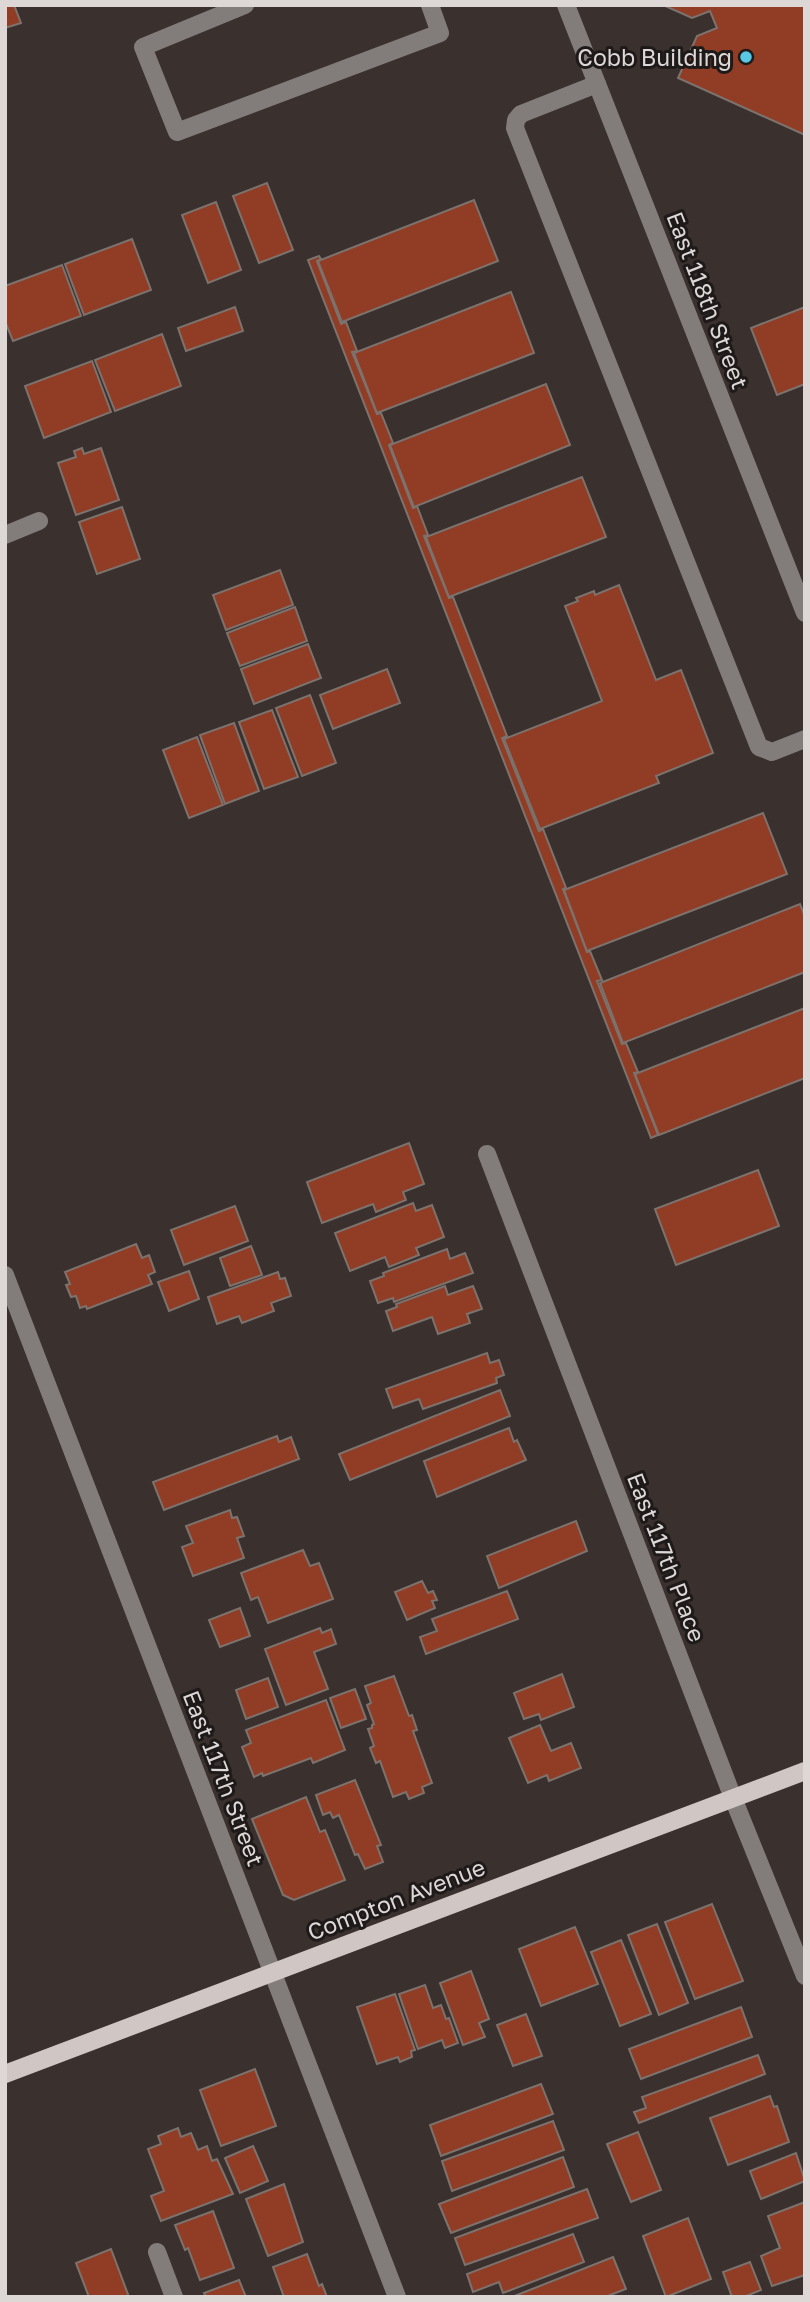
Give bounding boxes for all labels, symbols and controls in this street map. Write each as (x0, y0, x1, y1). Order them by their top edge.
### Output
place label: Cobb Building (577, 43, 732, 71)
marker: Cobb Building (738, 49, 754, 65)
street label: East 118th Street (661, 207, 755, 393)
street label: East 117th Place (622, 1469, 712, 1645)
street label: East 117th Street (178, 1686, 270, 1870)
street label: Compton Avenue (303, 1852, 489, 1946)

